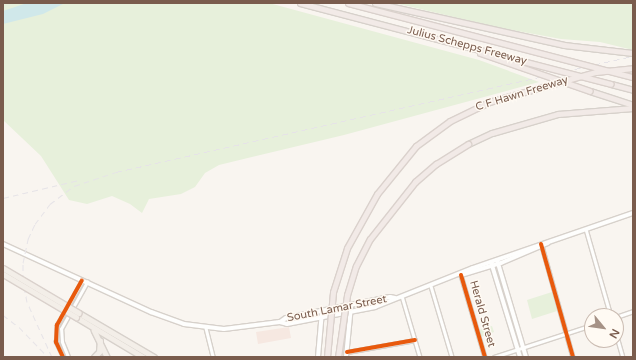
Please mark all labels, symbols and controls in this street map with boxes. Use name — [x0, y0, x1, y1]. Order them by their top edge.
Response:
street label: Julius Schepps Freeway — [406, 24, 528, 68]
street label: C F Hawn Freeway — [474, 74, 570, 114]
street label: Herald Street — [466, 279, 498, 349]
street label: South Lamar Street — [286, 293, 388, 325]
north arrow — [584, 308, 624, 348]
text: N — [606, 327, 622, 341]

